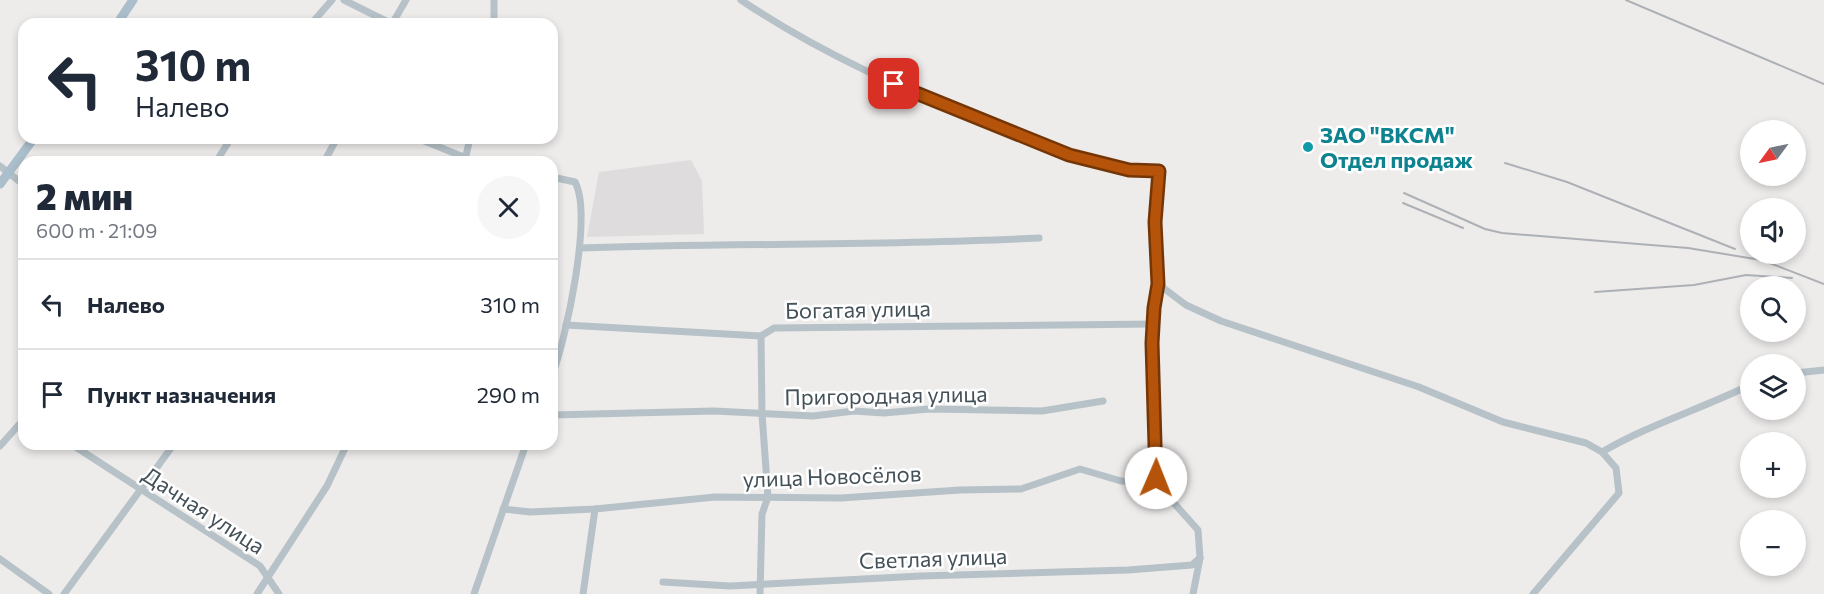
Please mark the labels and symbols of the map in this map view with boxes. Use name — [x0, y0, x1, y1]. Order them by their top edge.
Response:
pin — [868, 58, 919, 109]
north arrow — [1740, 120, 1806, 186]
place label: ЗАО "ВКСМ" Отдел продаж — [1320, 121, 1473, 173]
marker: ЗАО "ВКСМ" Отдел продаж — [1301, 140, 1315, 154]
street label: Богатая улица — [785, 294, 931, 324]
street label: Пригородная улица — [784, 380, 988, 410]
position arrow — [1124, 446, 1188, 510]
street label: улица Новосёлов — [742, 459, 922, 493]
street label: Дачная улица — [138, 460, 270, 560]
street label: Светлая улица — [858, 542, 1008, 574]

